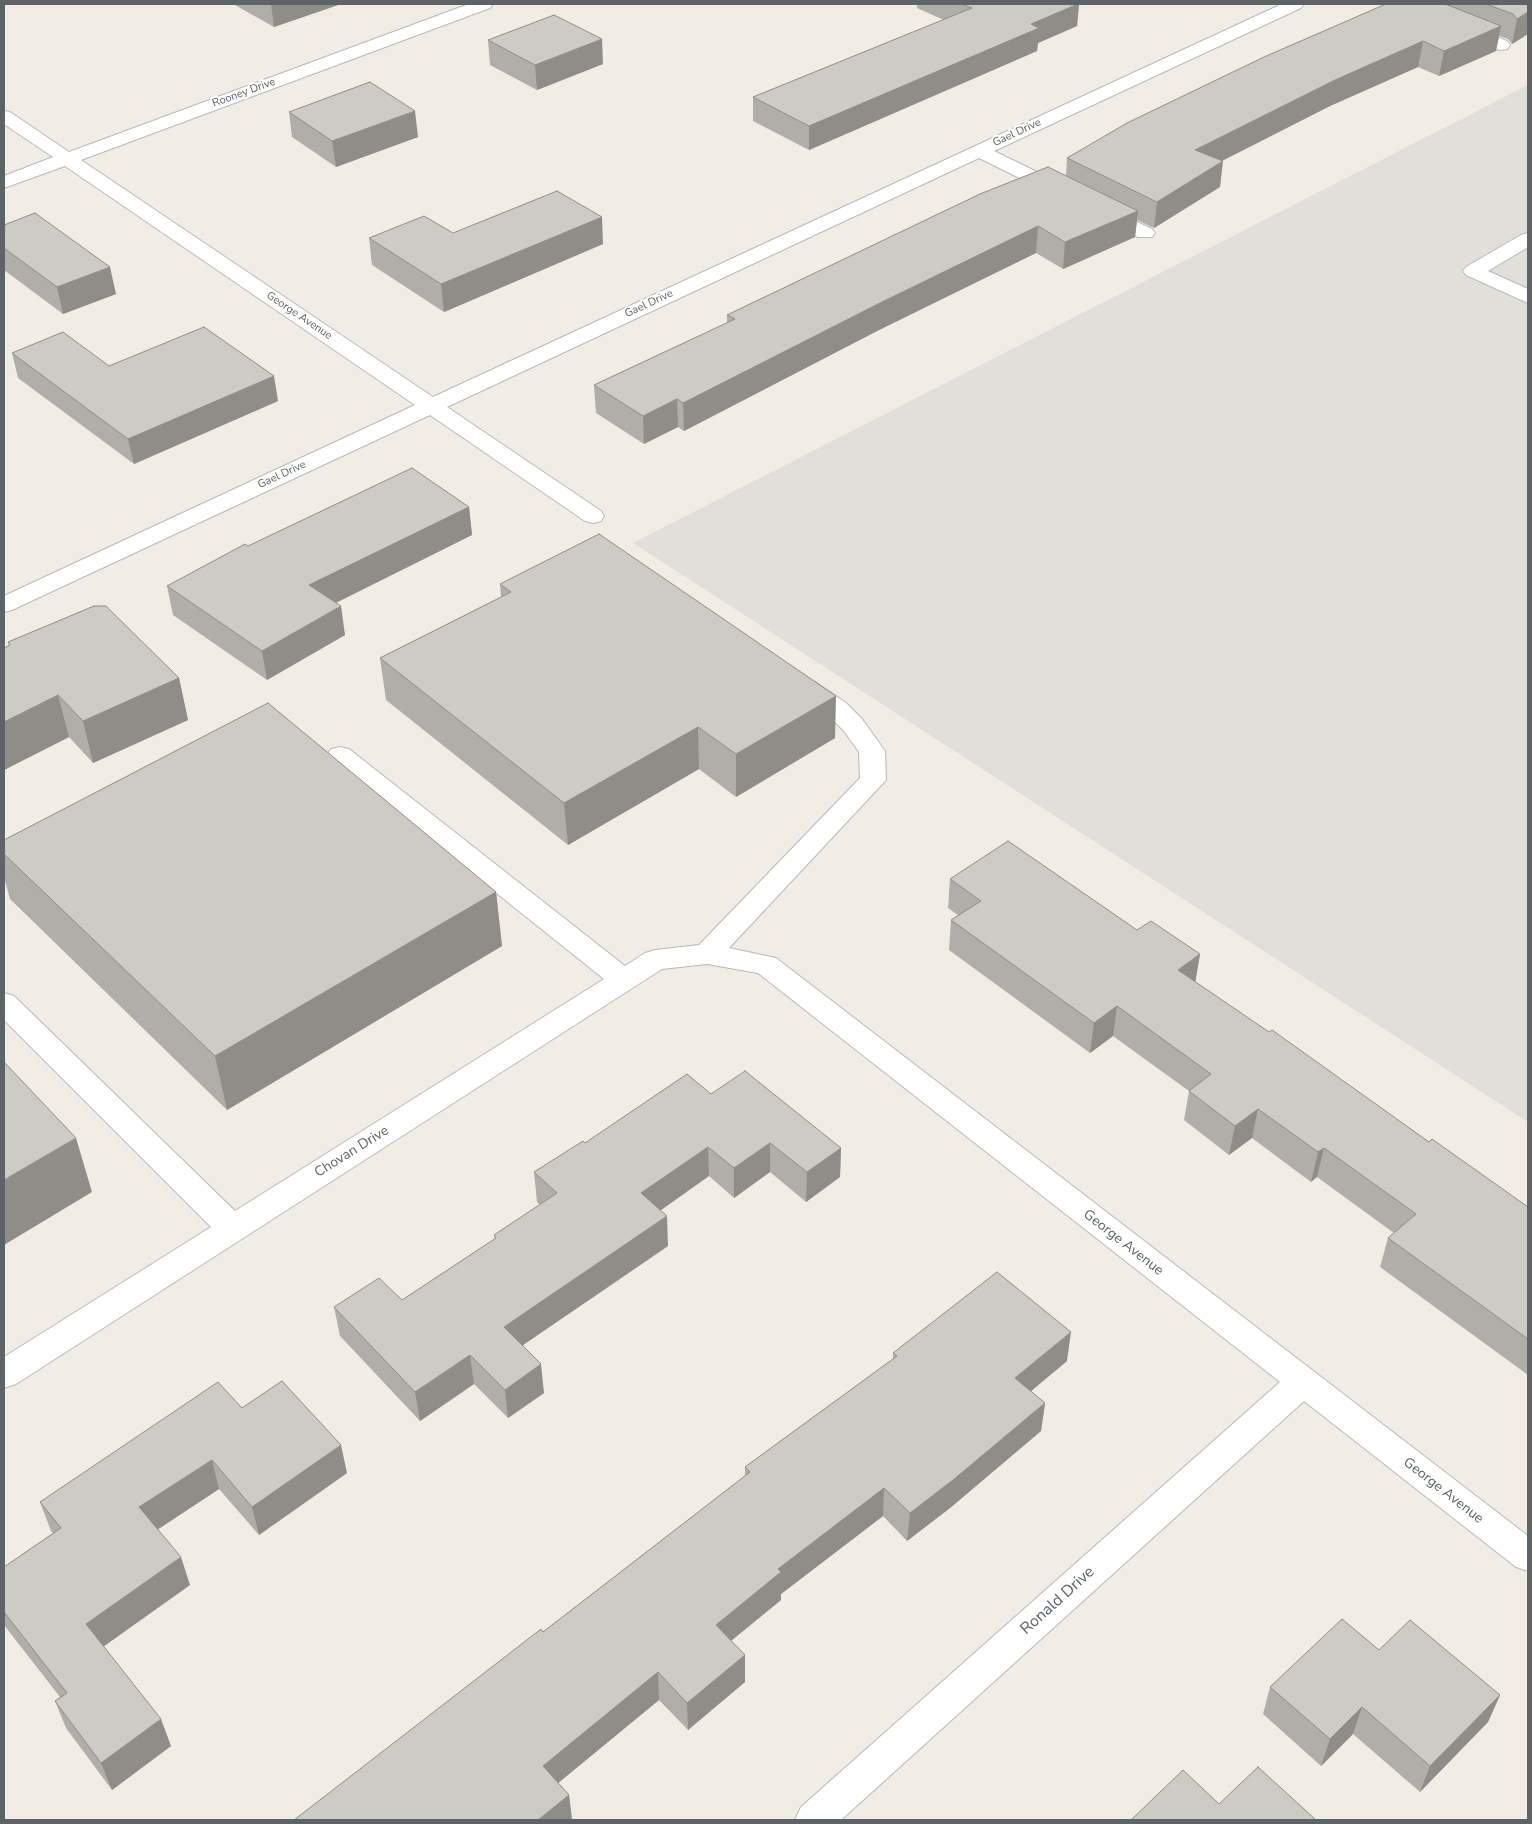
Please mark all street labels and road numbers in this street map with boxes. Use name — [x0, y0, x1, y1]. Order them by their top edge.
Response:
street label: Rooney Drive — [211, 76, 277, 110]
street label: Gael Drive — [991, 116, 1043, 150]
street label: Gael Drive — [623, 287, 675, 321]
street label: George Avenue — [264, 289, 334, 343]
street label: Gael Drive — [256, 458, 308, 492]
street label: Chovan Drive — [312, 1123, 392, 1181]
street label: George Avenue — [1080, 1206, 1166, 1280]
street label: George Avenue — [1400, 1454, 1486, 1528]
street label: Ronald Drive — [1017, 1563, 1099, 1639]

